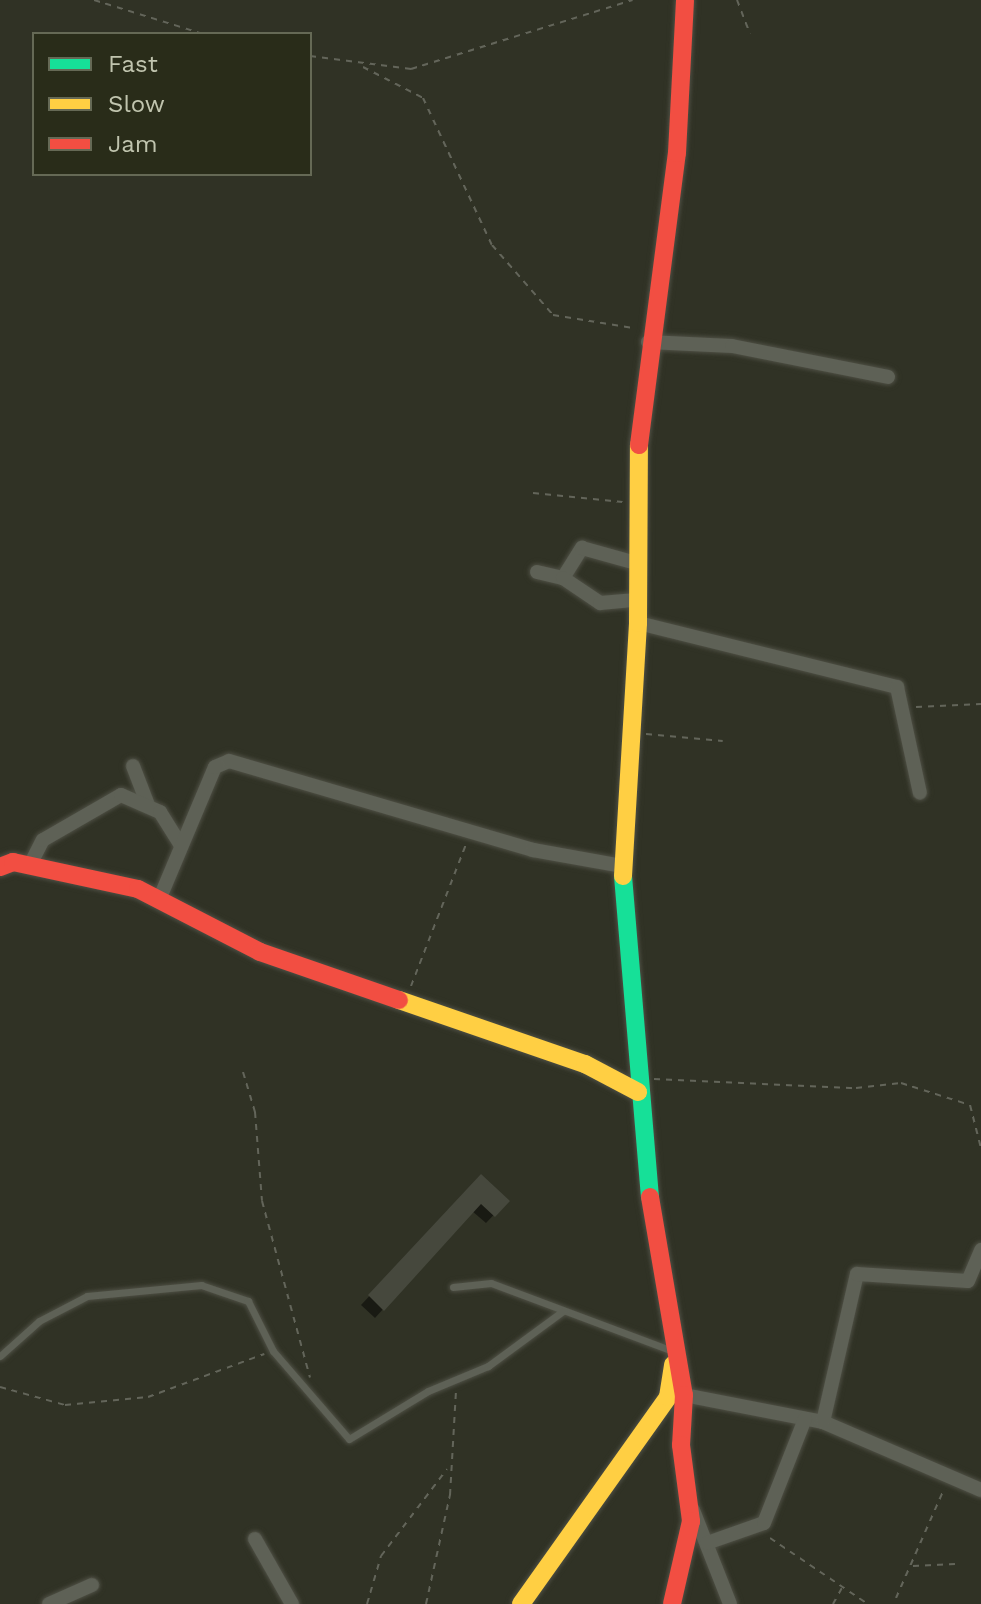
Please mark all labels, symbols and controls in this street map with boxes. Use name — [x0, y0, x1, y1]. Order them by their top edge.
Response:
legend — [32, 32, 312, 176]
text: Fast — [108, 50, 158, 78]
text: Slow — [108, 90, 165, 118]
text: Jam — [108, 130, 158, 158]

